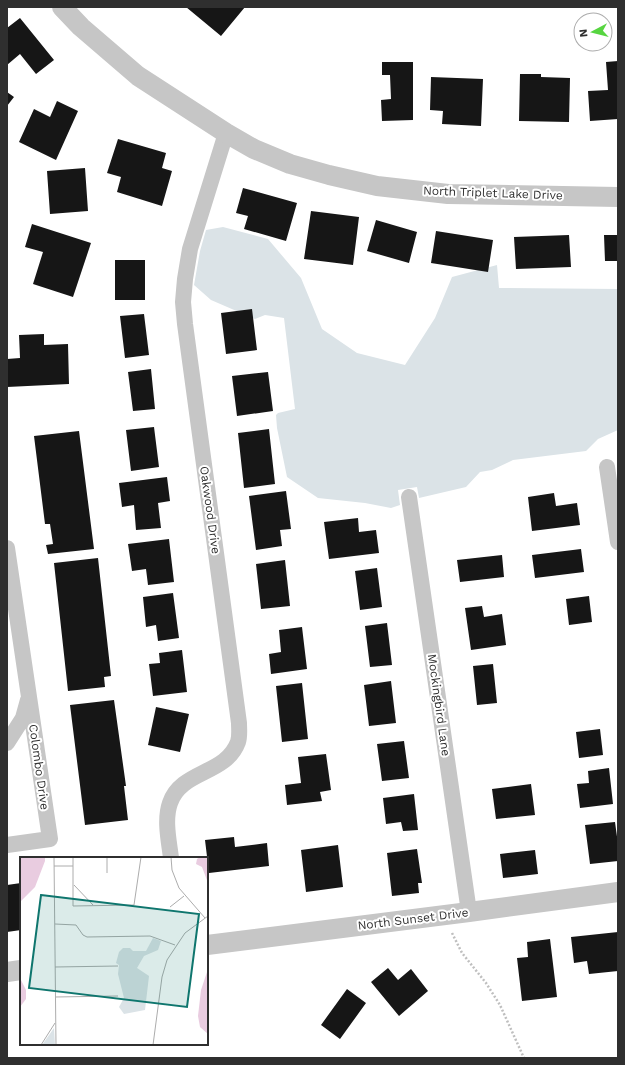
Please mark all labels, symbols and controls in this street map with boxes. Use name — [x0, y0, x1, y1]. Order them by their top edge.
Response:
north arrow — [573, 12, 613, 52]
text: N — [577, 28, 591, 38]
street label: North Triplet Lake Drive — [423, 184, 563, 202]
street label: Oakwood Drive — [197, 465, 223, 555]
street label: Mockingbird Lane — [425, 653, 453, 757]
street label: Colombo Drive — [26, 723, 52, 811]
inset map — [20, 857, 208, 1045]
street label: North Sunset Drive — [357, 905, 469, 933]

